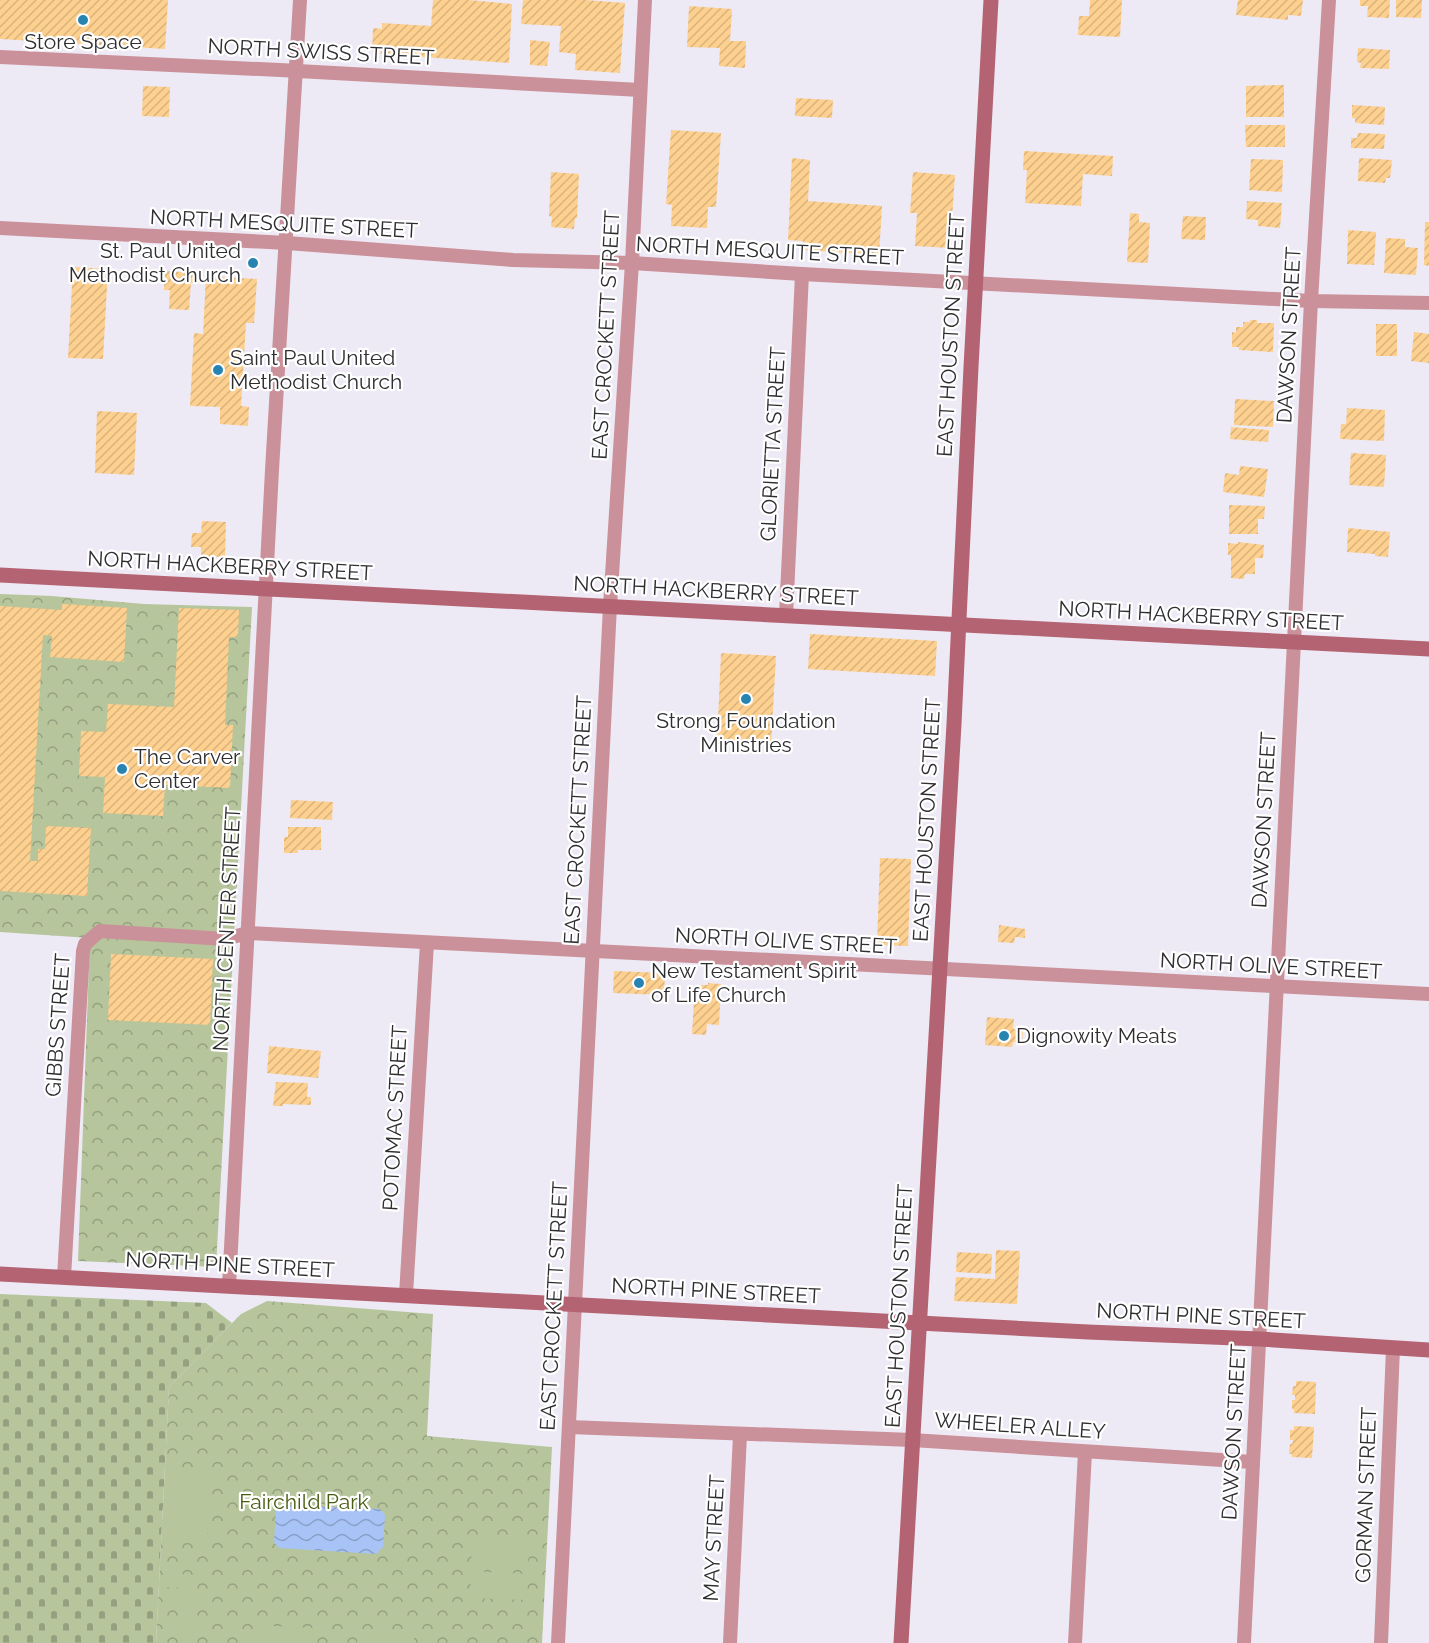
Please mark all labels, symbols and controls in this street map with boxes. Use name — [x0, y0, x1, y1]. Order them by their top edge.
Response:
marker: Store Space — [76, 13, 90, 27]
place label: Store Space — [24, 29, 142, 54]
street label: NORTH SWISS STREET — [207, 33, 435, 70]
street label: NORTH MESQUITE STREET — [149, 204, 419, 243]
street label: EAST CROCKETT STREET — [586, 210, 625, 460]
street label: EAST HOUSTON STREET — [932, 212, 969, 458]
street label: NORTH MESQUITE STREET — [635, 231, 905, 270]
place label: St. Paul United Methodist Church — [69, 238, 241, 287]
street label: DAWSON STREET — [1271, 246, 1306, 424]
marker: St. Paul United Methodist Church — [246, 256, 260, 270]
place label: Saint Paul United Methodist Church — [230, 345, 402, 394]
street label: GLORIETTA STREET — [755, 346, 790, 542]
marker: Saint Paul United Methodist Church — [211, 363, 225, 377]
street label: NORTH HACKBERRY STREET — [87, 546, 374, 585]
street label: NORTH HACKBERRY STREET — [573, 571, 860, 610]
street label: NORTH HACKBERRY STREET — [1058, 596, 1345, 635]
marker: Strong Foundation Ministries — [739, 692, 753, 706]
street label: EAST CROCKETT STREET — [558, 695, 597, 945]
street label: EAST HOUSTON STREET — [908, 697, 945, 943]
place label: Strong Foundation Ministries — [656, 708, 836, 757]
street label: DAWSON STREET — [1246, 731, 1281, 909]
place label: The Carver Center — [134, 744, 241, 793]
marker: The Carver Center — [115, 762, 129, 776]
street label: NORTH CENTER STREET — [208, 806, 245, 1052]
street label: NORTH OLIVE STREET — [674, 922, 898, 959]
street label: NORTH OLIVE STREET — [1159, 947, 1383, 984]
street label: GIBBS STREET — [40, 952, 75, 1098]
place label: New Testament Spirit of Life Church — [651, 958, 857, 1007]
marker: New Testament Spirit of Life Church — [632, 976, 646, 990]
place label: Dignowity Meats — [1016, 1023, 1177, 1048]
street label: POTOMAC STREET — [377, 1024, 412, 1211]
marker: Dignowity Meats — [997, 1029, 1011, 1043]
street label: EAST CROCKETT STREET — [534, 1181, 573, 1431]
street label: EAST HOUSTON STREET — [880, 1183, 917, 1429]
street label: NORTH PINE STREET — [125, 1247, 335, 1282]
street label: NORTH PINE STREET — [611, 1273, 821, 1308]
street label: NORTH PINE STREET — [1096, 1298, 1306, 1333]
street label: DAWSON STREET — [1216, 1343, 1251, 1521]
street label: GORMAN STREET — [1350, 1406, 1381, 1584]
street label: WHEELER ALLEY — [934, 1407, 1107, 1444]
street label: MAY STREET — [698, 1474, 729, 1602]
park label: Fairchild Park — [239, 1489, 369, 1514]

